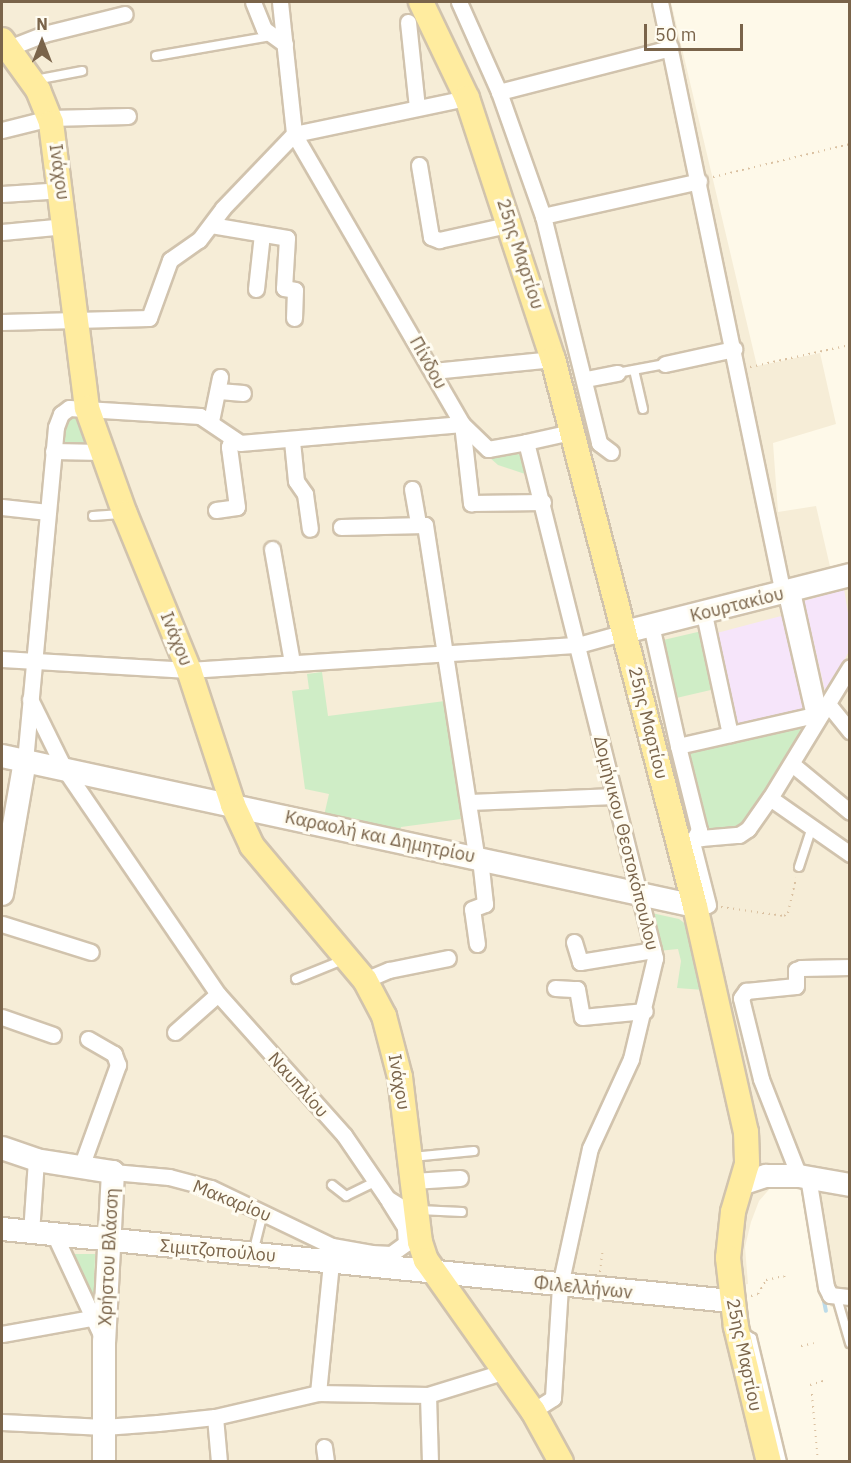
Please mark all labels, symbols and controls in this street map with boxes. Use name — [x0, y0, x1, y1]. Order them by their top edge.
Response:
north arrow — [12, 12, 72, 72]
scale bar — [647, 12, 746, 50]
text: N — [36, 14, 48, 34]
text: 50 m — [655, 23, 697, 46]
street label: Ινάχου — [44, 143, 74, 201]
street label: 25ης Μαρτίου — [492, 196, 548, 312]
street label: Πίνδου — [405, 333, 451, 393]
street label: Κουρτακίου — [688, 583, 786, 627]
street label: Ινάχου — [155, 609, 197, 669]
street label: 25ης Μαρτίου — [624, 665, 672, 781]
street label: Δομήνικου Θεοτοκόπουλου — [589, 733, 663, 953]
street label: Καραολή και Δημητρίου — [283, 806, 477, 868]
street label: Ναυπλίου — [263, 1048, 333, 1122]
street label: Ινάχου — [383, 1052, 415, 1112]
street label: Μακαρίου — [190, 1176, 274, 1226]
street label: Χρήστου Βλάσση — [95, 1188, 123, 1326]
street label: Σιμιτζοπούλου — [159, 1235, 277, 1267]
street label: Φιλελλήνων — [533, 1272, 633, 1304]
street label: 25ης Μαρτίου — [721, 1297, 767, 1413]

